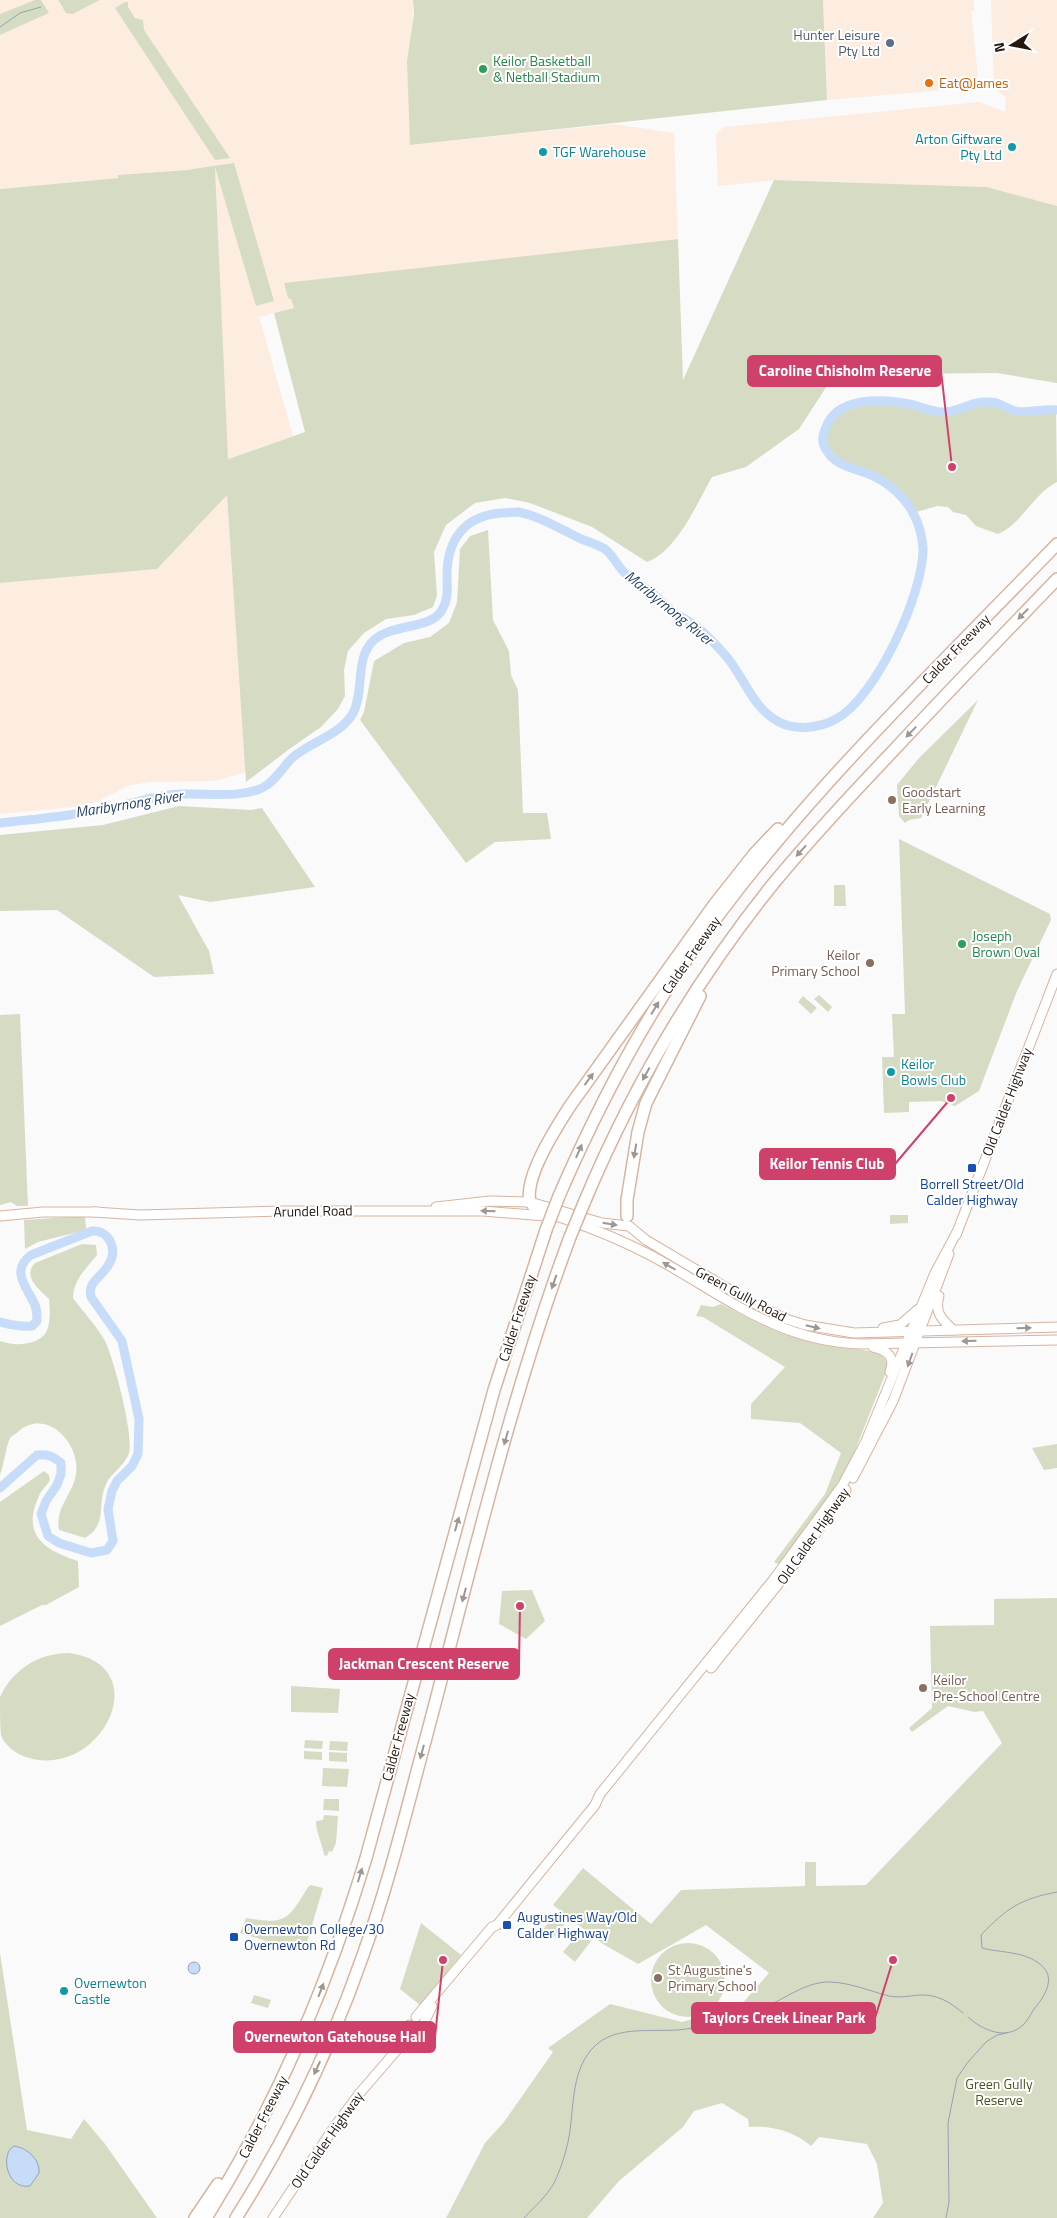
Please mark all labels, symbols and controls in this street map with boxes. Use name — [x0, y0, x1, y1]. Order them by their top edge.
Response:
north arrow — [987, 20, 1037, 70]
place label: Hunter Leisure Pty Ltd — [793, 24, 880, 61]
marker: Hunter Leisure Pty Ltd — [884, 37, 896, 49]
text: N — [988, 41, 1010, 54]
place label: Keilor Basketball & Netball Stadium — [493, 50, 600, 87]
marker: Keilor Basketball & Netball Stadium — [477, 63, 489, 75]
place label: Eat@James — [939, 72, 1009, 93]
marker: Eat@James — [923, 77, 935, 89]
place label: Arton Giftware Pty Ltd — [915, 128, 1002, 165]
place label: TGF Warehouse — [553, 141, 646, 162]
marker: Arton Giftware Pty Ltd — [1006, 141, 1018, 153]
marker: TGF Warehouse — [537, 146, 549, 158]
callout: Caroline Chisholm Reserve — [748, 356, 941, 386]
text: Caroline Chisholm Reserve — [759, 359, 931, 382]
water label: Maribyrnong River — [620, 565, 720, 652]
one-way arrow — [1017, 608, 1029, 620]
street label: Calder Freeway — [917, 609, 995, 688]
one-way arrow — [905, 725, 917, 737]
place label: Goodstart Early Learning — [902, 781, 986, 818]
water label: Maribyrnong River — [74, 783, 186, 823]
marker: Goodstart Early Learning — [886, 794, 898, 806]
one-way arrow — [795, 845, 807, 857]
street label: Calder Freeway — [656, 911, 725, 998]
place label: Joseph Brown Oval — [972, 925, 1040, 962]
marker: Joseph Brown Oval — [956, 938, 968, 950]
place label: Keilor Primary School — [771, 944, 860, 981]
marker: Keilor Primary School — [864, 957, 876, 969]
one-way arrow — [651, 1001, 660, 1014]
street label: Old Calder Highway — [976, 1044, 1037, 1159]
place label: Keilor Bowls Club — [901, 1053, 966, 1090]
one-way arrow — [642, 1066, 650, 1081]
marker: Keilor Bowls Club — [885, 1066, 897, 1078]
one-way arrow — [584, 1072, 594, 1086]
one-way arrow — [631, 1143, 639, 1159]
one-way arrow — [575, 1144, 583, 1158]
callout: Keilor Tennis Club — [760, 1149, 895, 1179]
text: Keilor Tennis Club — [769, 1152, 885, 1175]
marker: Borrell Street/Old Calder Highway — [966, 1162, 978, 1174]
place label: Borrell Street/Old Calder Highway — [920, 1173, 1024, 1210]
street label: Arundel Road — [273, 1199, 353, 1222]
one-way arrow — [479, 1207, 495, 1215]
one-way arrow — [603, 1220, 619, 1228]
one-way arrow — [662, 1261, 675, 1270]
street label: Green Gully Road — [692, 1261, 791, 1326]
street label: Calder Freeway — [493, 1271, 541, 1364]
one-way arrow — [550, 1275, 557, 1290]
one-way arrow — [806, 1323, 821, 1331]
one-way arrow — [1016, 1324, 1032, 1332]
one-way arrow — [961, 1337, 977, 1345]
one-way arrow — [906, 1353, 914, 1368]
one-way arrow — [502, 1430, 510, 1445]
street label: Old Calder Highway — [771, 1483, 854, 1589]
one-way arrow — [453, 1516, 461, 1531]
one-way arrow — [460, 1587, 468, 1602]
callout: Jackman Crescent Reserve — [329, 1649, 519, 1679]
text: Jackman Crescent Reserve — [339, 1652, 510, 1675]
place label: Keilor Pre-School Centre — [933, 1669, 1040, 1706]
marker: Keilor Pre-School Centre — [917, 1682, 929, 1694]
street label: Calder Freeway — [376, 1690, 419, 1783]
one-way arrow — [418, 1744, 426, 1759]
one-way arrow — [357, 1868, 365, 1883]
place label: Augustines Way/Old Calder Highway — [517, 1906, 637, 1943]
place label: Overnewton College/30 Overnewton Rd — [244, 1918, 384, 1955]
marker: Augustines Way/Old Calder Highway — [501, 1919, 513, 1931]
marker: Overnewton College/30 Overnewton Rd — [228, 1931, 240, 1943]
place label: St Augustine's Primary School — [668, 1959, 757, 1996]
place label: Overnewton Castle — [74, 1972, 147, 2009]
marker: St Augustine's Primary School — [652, 1972, 664, 1984]
one-way arrow — [318, 1982, 325, 1997]
marker: Overnewton Castle — [58, 1985, 70, 1997]
callout: Taylors Creek Linear Park — [692, 2003, 875, 2033]
text: Taylors Creek Linear Park — [702, 2006, 866, 2029]
callout: Overnewton Gatehouse Hall — [234, 2022, 435, 2052]
text: Overnewton Gatehouse Hall — [244, 2025, 426, 2048]
one-way arrow — [313, 2061, 321, 2075]
street label: Calder Freeway — [233, 2072, 293, 2162]
park label: Green Gully Reserve — [965, 2073, 1033, 2110]
street label: Old Calder Highway — [285, 2087, 368, 2193]

